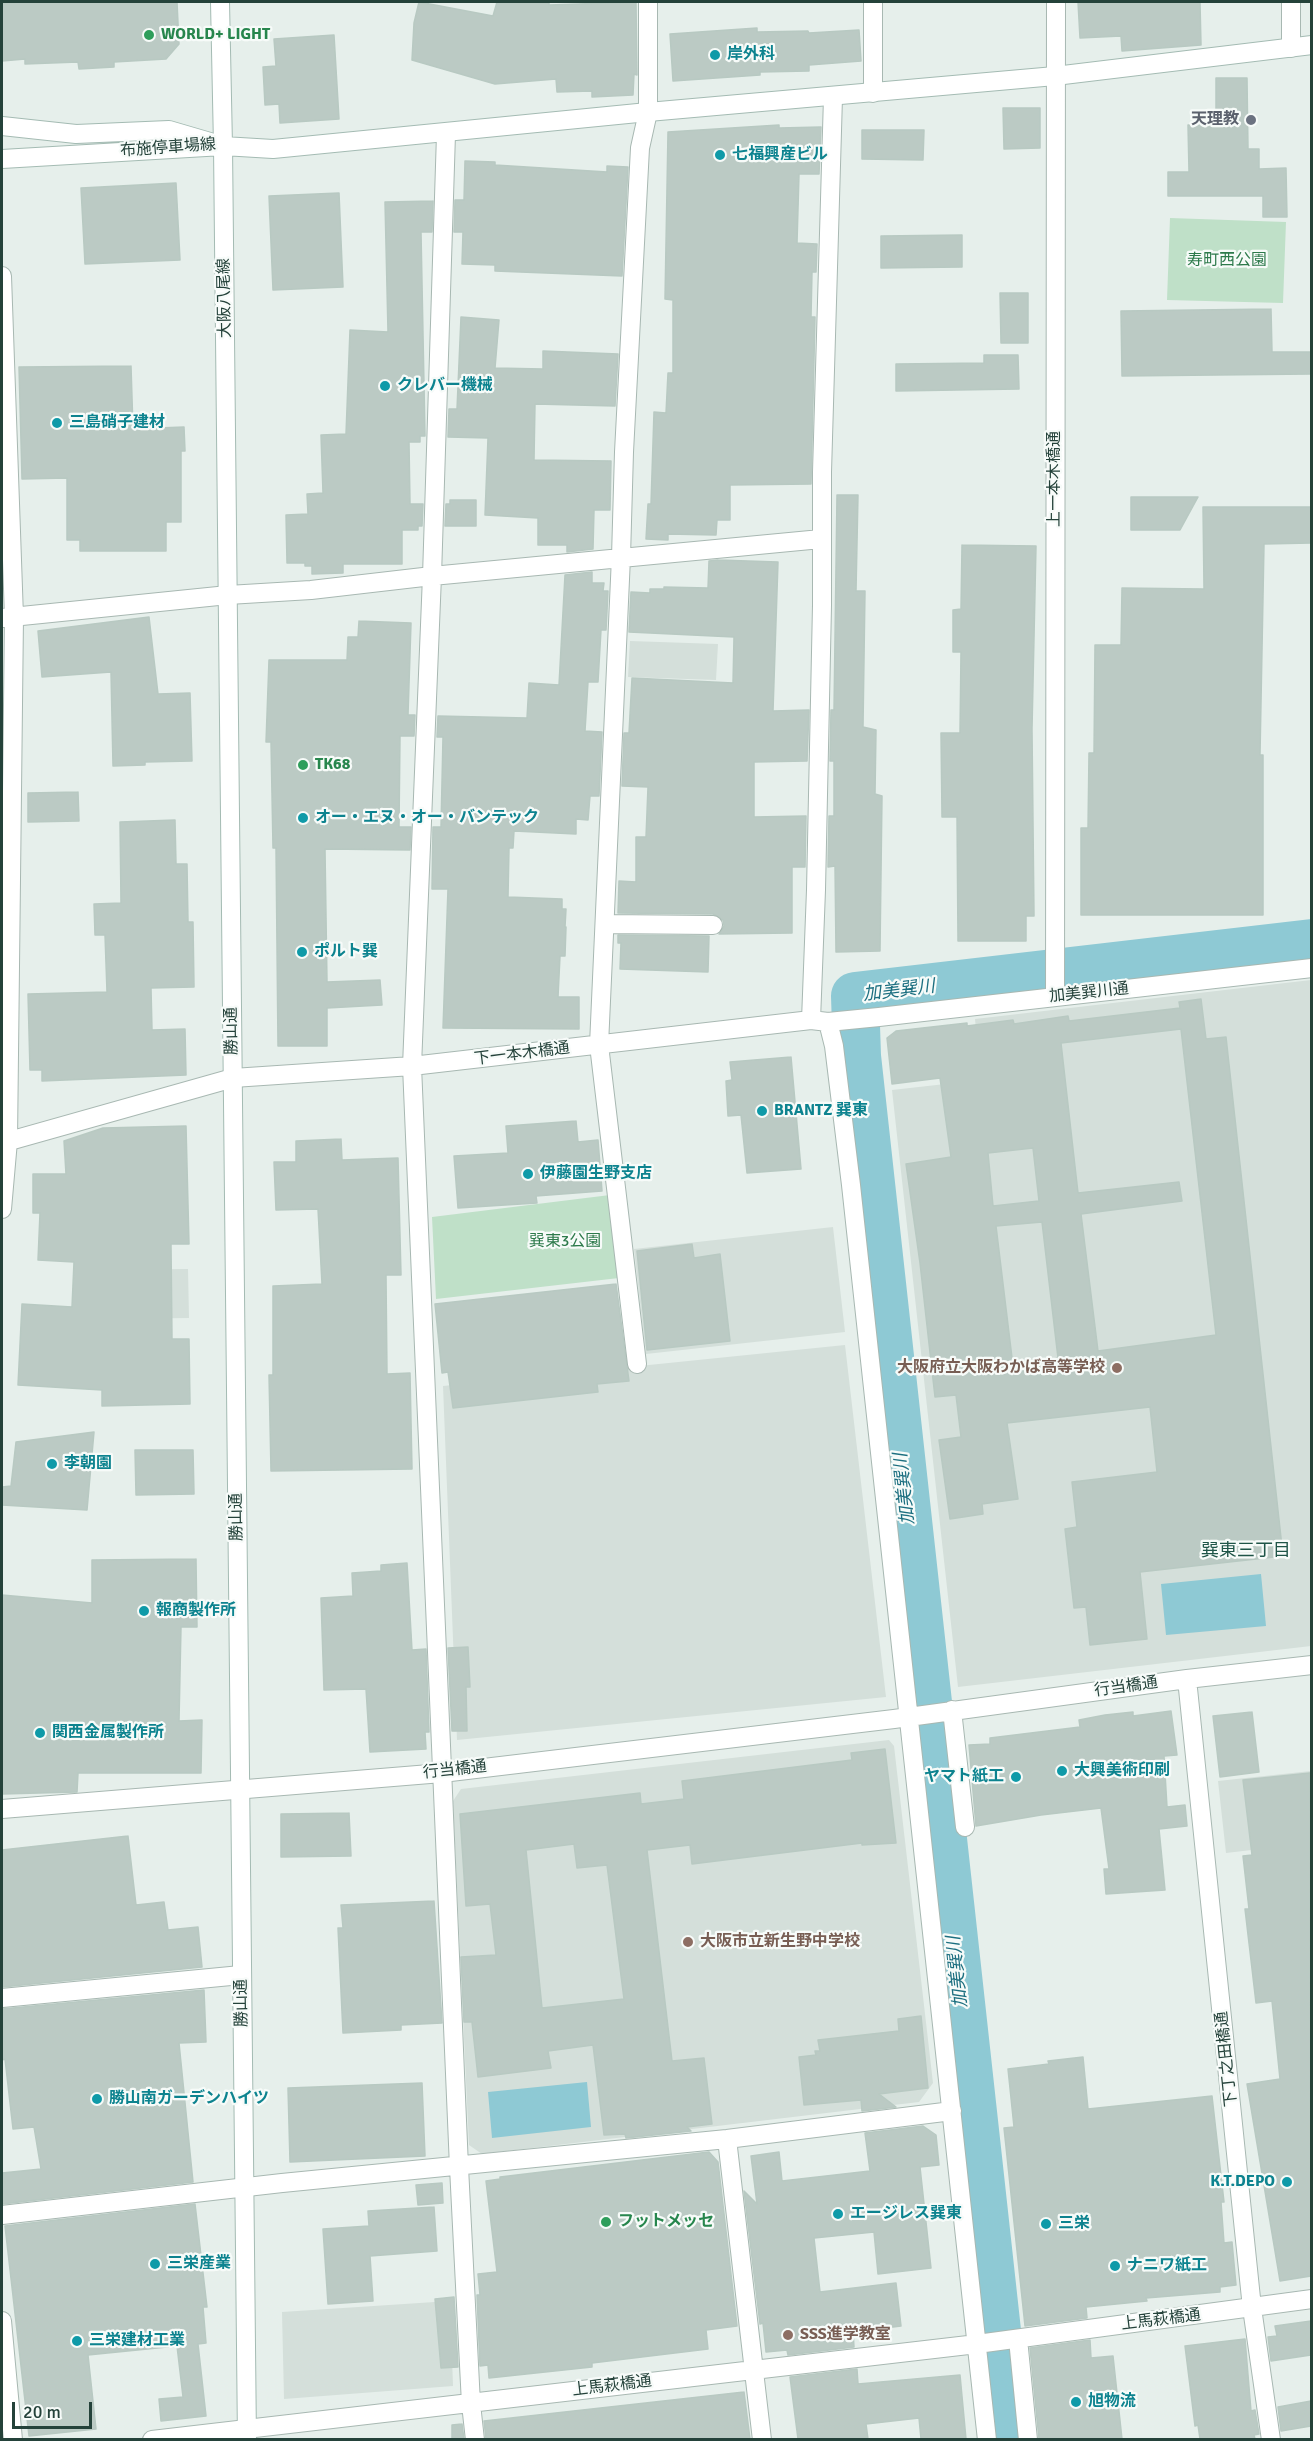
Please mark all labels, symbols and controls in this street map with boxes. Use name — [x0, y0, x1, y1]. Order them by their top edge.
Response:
place label: WORLD+ LIGHT — [161, 25, 270, 45]
marker: WORLD+ LIGHT — [142, 28, 156, 42]
place label: 岸外科 — [727, 45, 775, 65]
marker: 岸外科 — [708, 48, 722, 62]
place label: 天理教 — [1191, 110, 1239, 130]
marker: 天理教 — [1244, 113, 1258, 127]
street label: 布施停車場線 — [119, 135, 217, 161]
place label: 七福興産ビル — [732, 145, 828, 165]
marker: 七福興産ビル — [713, 148, 727, 162]
park label: 寿町西公園 — [1187, 251, 1267, 271]
street label: 大阪八尾線 — [215, 258, 235, 338]
place label: クレバー機械 — [397, 376, 493, 396]
marker: クレバー機械 — [378, 379, 392, 393]
place label: 三島硝子建材 — [69, 413, 165, 433]
marker: 三島硝子建材 — [50, 416, 64, 430]
street label: 上一本木橋通 — [1045, 431, 1065, 527]
place label: TK68 — [315, 755, 350, 775]
marker: TK68 — [296, 758, 310, 772]
place label: オー・エヌ・オー・バンテック — [315, 808, 539, 828]
marker: オー・エヌ・オー・バンテック — [296, 811, 310, 825]
place label: ポルト巽 — [314, 942, 378, 962]
marker: ポルト巽 — [295, 945, 309, 959]
water label: 加美巽川 — [862, 976, 936, 1006]
street label: 加美巽川通 — [1048, 979, 1130, 1007]
street label: 勝山通 — [222, 1007, 242, 1055]
street label: 下一本木橋通 — [473, 1039, 571, 1069]
place label: BRANTZ 巽東 — [774, 1101, 868, 1121]
marker: BRANTZ 巽東 — [755, 1104, 769, 1118]
place label: 伊藤園生野支店 — [540, 1164, 652, 1184]
marker: 伊藤園生野支店 — [521, 1167, 535, 1181]
park label: 巽東3公園 — [529, 1232, 601, 1252]
place label: 大阪府立大阪わかば高等学校 — [897, 1358, 1105, 1378]
marker: 大阪府立大阪わかば高等学校 — [1110, 1361, 1124, 1375]
water label: 加美巽川 — [890, 1452, 920, 1526]
place label: 李朝園 — [64, 1454, 112, 1474]
marker: 李朝園 — [45, 1457, 59, 1471]
street label: 勝山通 — [227, 1493, 247, 1541]
district label: 巽東三丁目 — [1201, 1540, 1291, 1562]
place label: 報商製作所 — [156, 1601, 236, 1621]
marker: 報商製作所 — [137, 1604, 151, 1618]
street label: 行当橋通 — [1093, 1673, 1159, 1701]
place label: 関西金属製作所 — [52, 1723, 164, 1743]
marker: 関西金属製作所 — [33, 1726, 47, 1740]
street label: 行当橋通 — [422, 1757, 488, 1783]
place label: 大興美術印刷 — [1074, 1761, 1170, 1781]
marker: 大興美術印刷 — [1055, 1764, 1069, 1778]
place label: ヤマト紙工 — [924, 1767, 1004, 1787]
marker: ヤマト紙工 — [1009, 1770, 1023, 1784]
place label: 大阪市立新生野中学校 — [700, 1932, 860, 1952]
marker: 大阪市立新生野中学校 — [681, 1935, 695, 1949]
water label: 加美巽川 — [943, 1935, 973, 2009]
street label: 勝山通 — [232, 1979, 252, 2027]
street label: 下丁之田橋通 — [1212, 2010, 1242, 2108]
place label: 勝山南ガーデンハイツ — [109, 2089, 269, 2109]
marker: 勝山南ガーデンハイツ — [90, 2092, 104, 2106]
place label: K.T.DEPO — [1210, 2172, 1275, 2192]
marker: K.T.DEPO — [1280, 2175, 1294, 2189]
place label: エージレス巽東 — [850, 2204, 962, 2224]
marker: エージレス巽東 — [831, 2207, 845, 2221]
place label: フットメッセ — [618, 2212, 714, 2232]
place label: 三栄 — [1058, 2214, 1090, 2234]
marker: フットメッセ — [599, 2215, 613, 2229]
marker: 三栄 — [1039, 2217, 1053, 2231]
place label: 三栄産業 — [167, 2254, 231, 2274]
place label: ナニワ紙工 — [1127, 2256, 1207, 2276]
marker: 三栄産業 — [148, 2257, 162, 2271]
marker: ナニワ紙工 — [1108, 2259, 1122, 2273]
street label: 上馬萩橋通 — [1120, 2306, 1202, 2334]
place label: SSS進学教室 — [800, 2325, 891, 2345]
marker: SSS進学教室 — [781, 2328, 795, 2342]
place label: 三栄建材工業 — [89, 2331, 185, 2351]
marker: 三栄建材工業 — [70, 2334, 84, 2348]
street label: 上馬萩橋通 — [571, 2372, 653, 2400]
scale bar — [15, 2390, 94, 2428]
place label: 旭物流 — [1088, 2392, 1136, 2412]
marker: 旭物流 — [1069, 2395, 1083, 2409]
text: 20 m — [23, 2401, 61, 2423]

